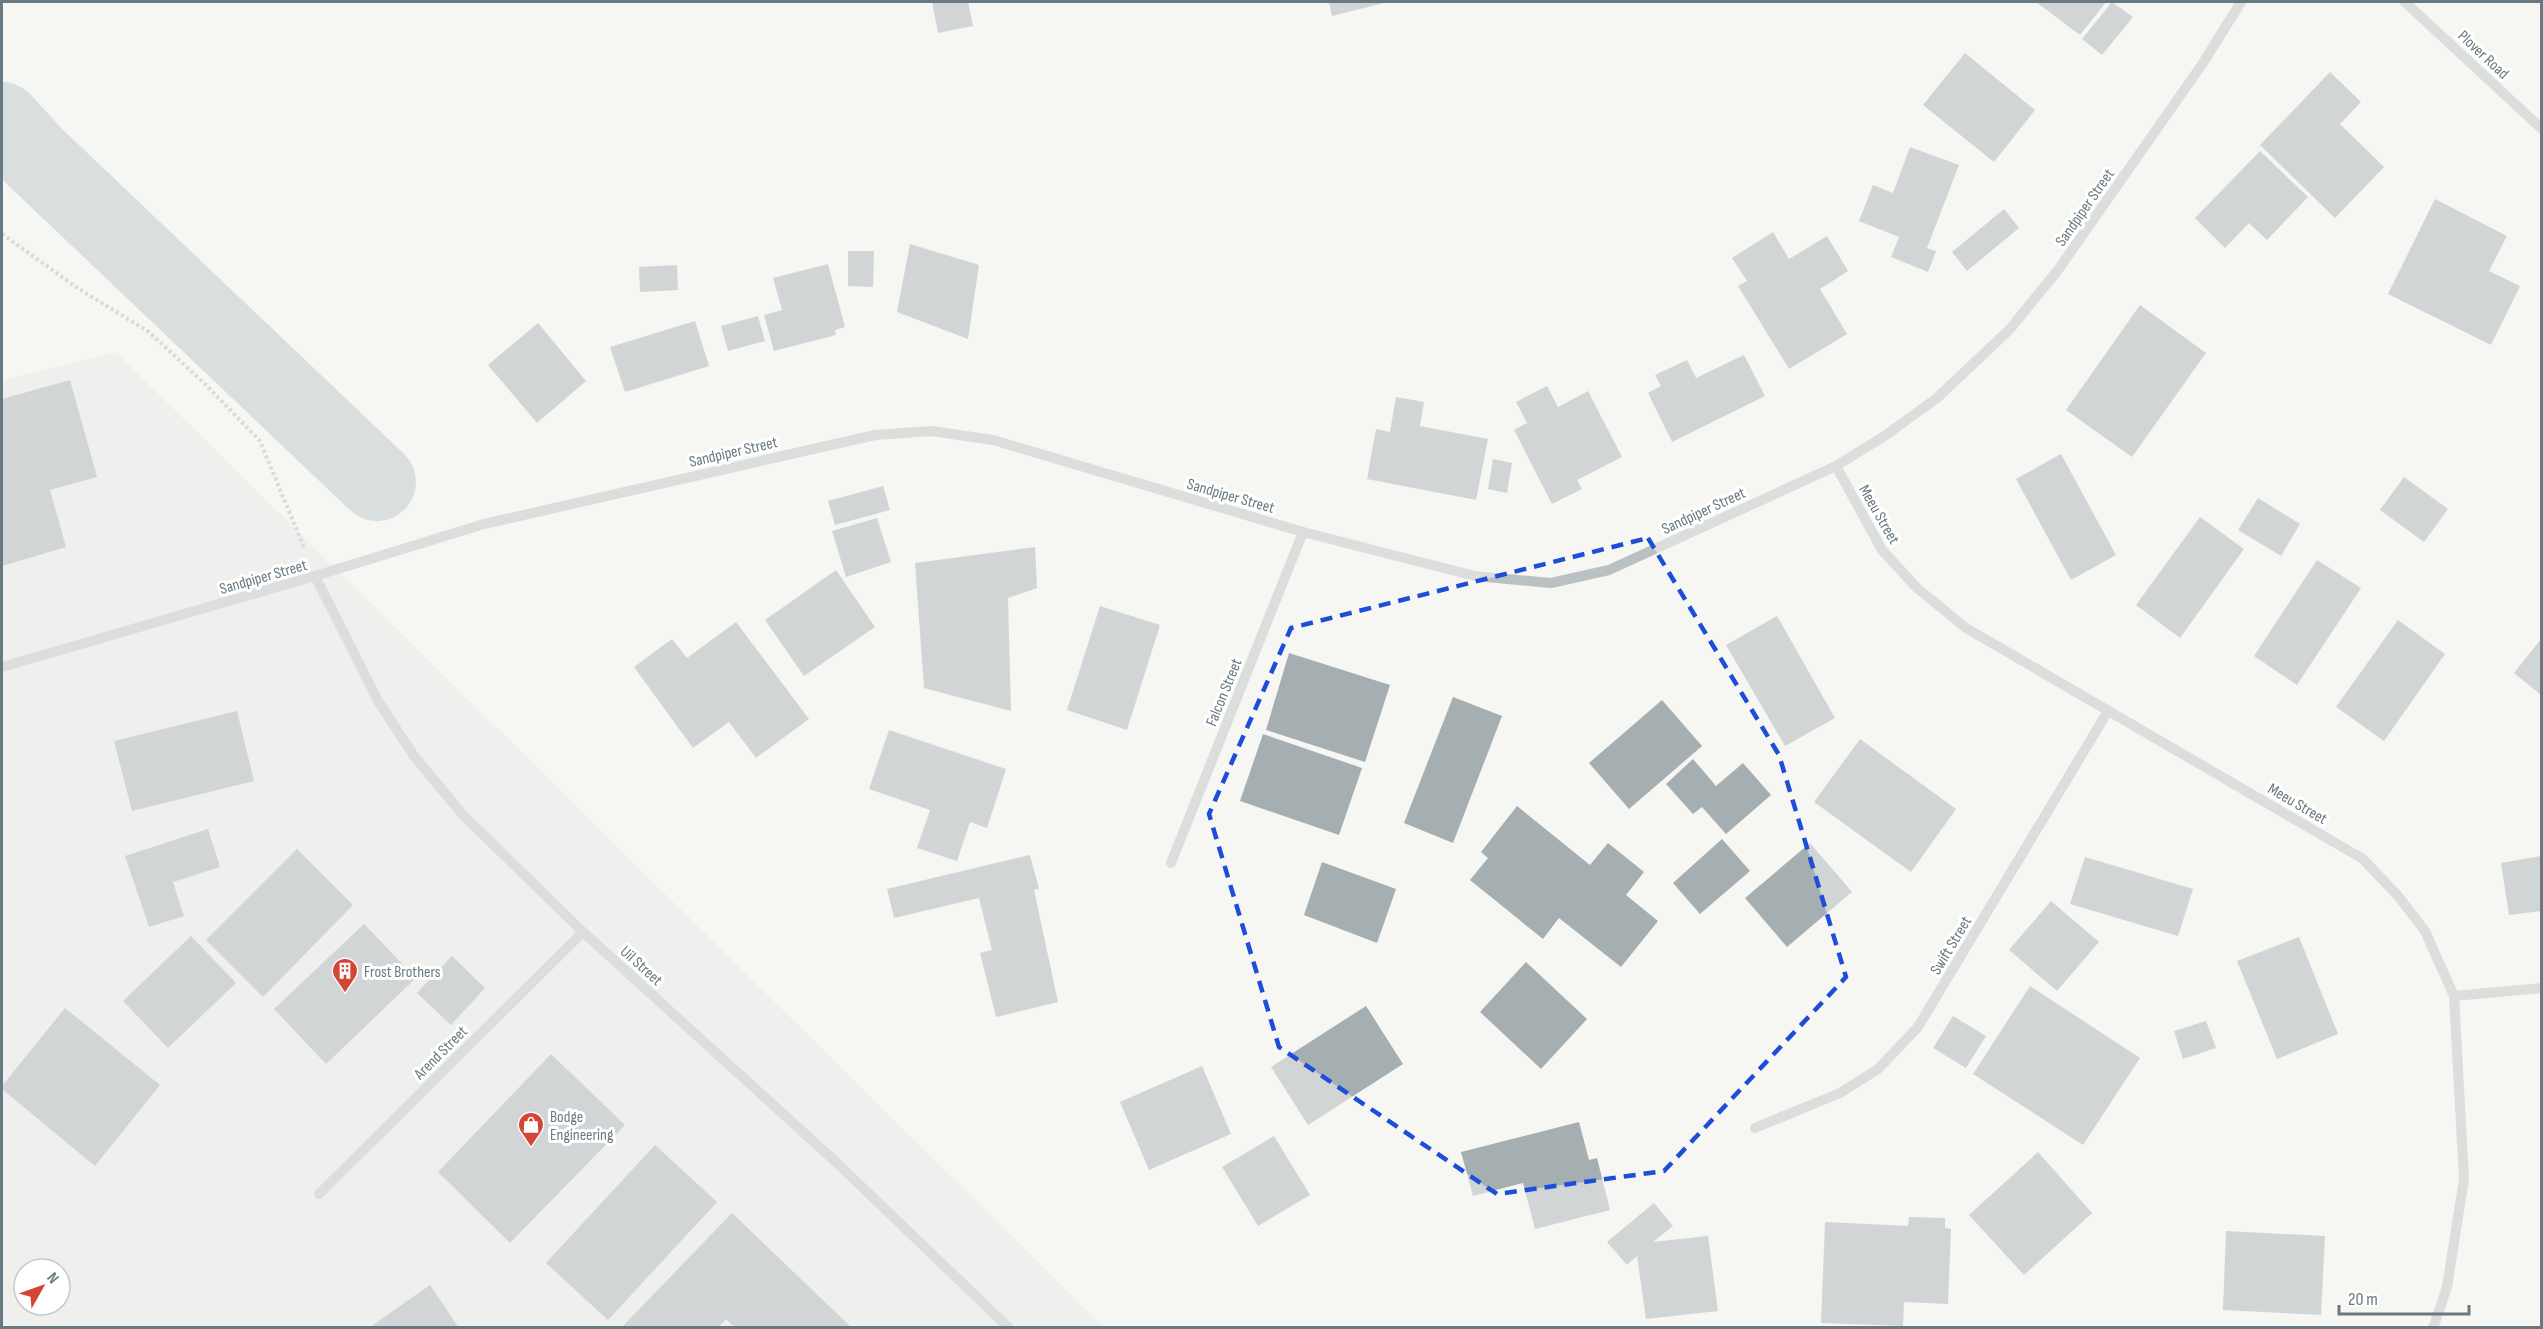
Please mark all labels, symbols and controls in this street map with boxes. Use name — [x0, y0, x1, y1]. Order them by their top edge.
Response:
street label: Plover Road — [2454, 27, 2512, 83]
street label: Sandpiper Street — [2052, 165, 2119, 250]
street label: Sandpiper Street — [687, 433, 779, 472]
street label: Sandpiper Street — [1185, 475, 1277, 518]
street label: Meeu Street — [1854, 482, 1903, 548]
street label: Sandpiper Street — [1659, 484, 1749, 539]
street label: Sandpiper Street — [217, 556, 309, 599]
street label: Falcon Street — [1202, 656, 1247, 729]
street label: Meeu Street — [2264, 780, 2330, 829]
street label: Swift Street — [1927, 913, 1976, 978]
street label: Uil Street — [616, 942, 666, 990]
building icon: Frost Brothers — [330, 956, 360, 994]
place label: Frost Brothers — [364, 963, 441, 982]
street label: Arend Street — [410, 1022, 472, 1084]
place label: Bodge Engineering — [550, 1108, 613, 1145]
shop icon: Bodge Engineering — [516, 1110, 546, 1148]
north arrow — [12, 1257, 72, 1317]
text: N — [42, 1269, 62, 1288]
scale bar — [2339, 1278, 2470, 1316]
text: 20 m — [2348, 1289, 2378, 1310]

